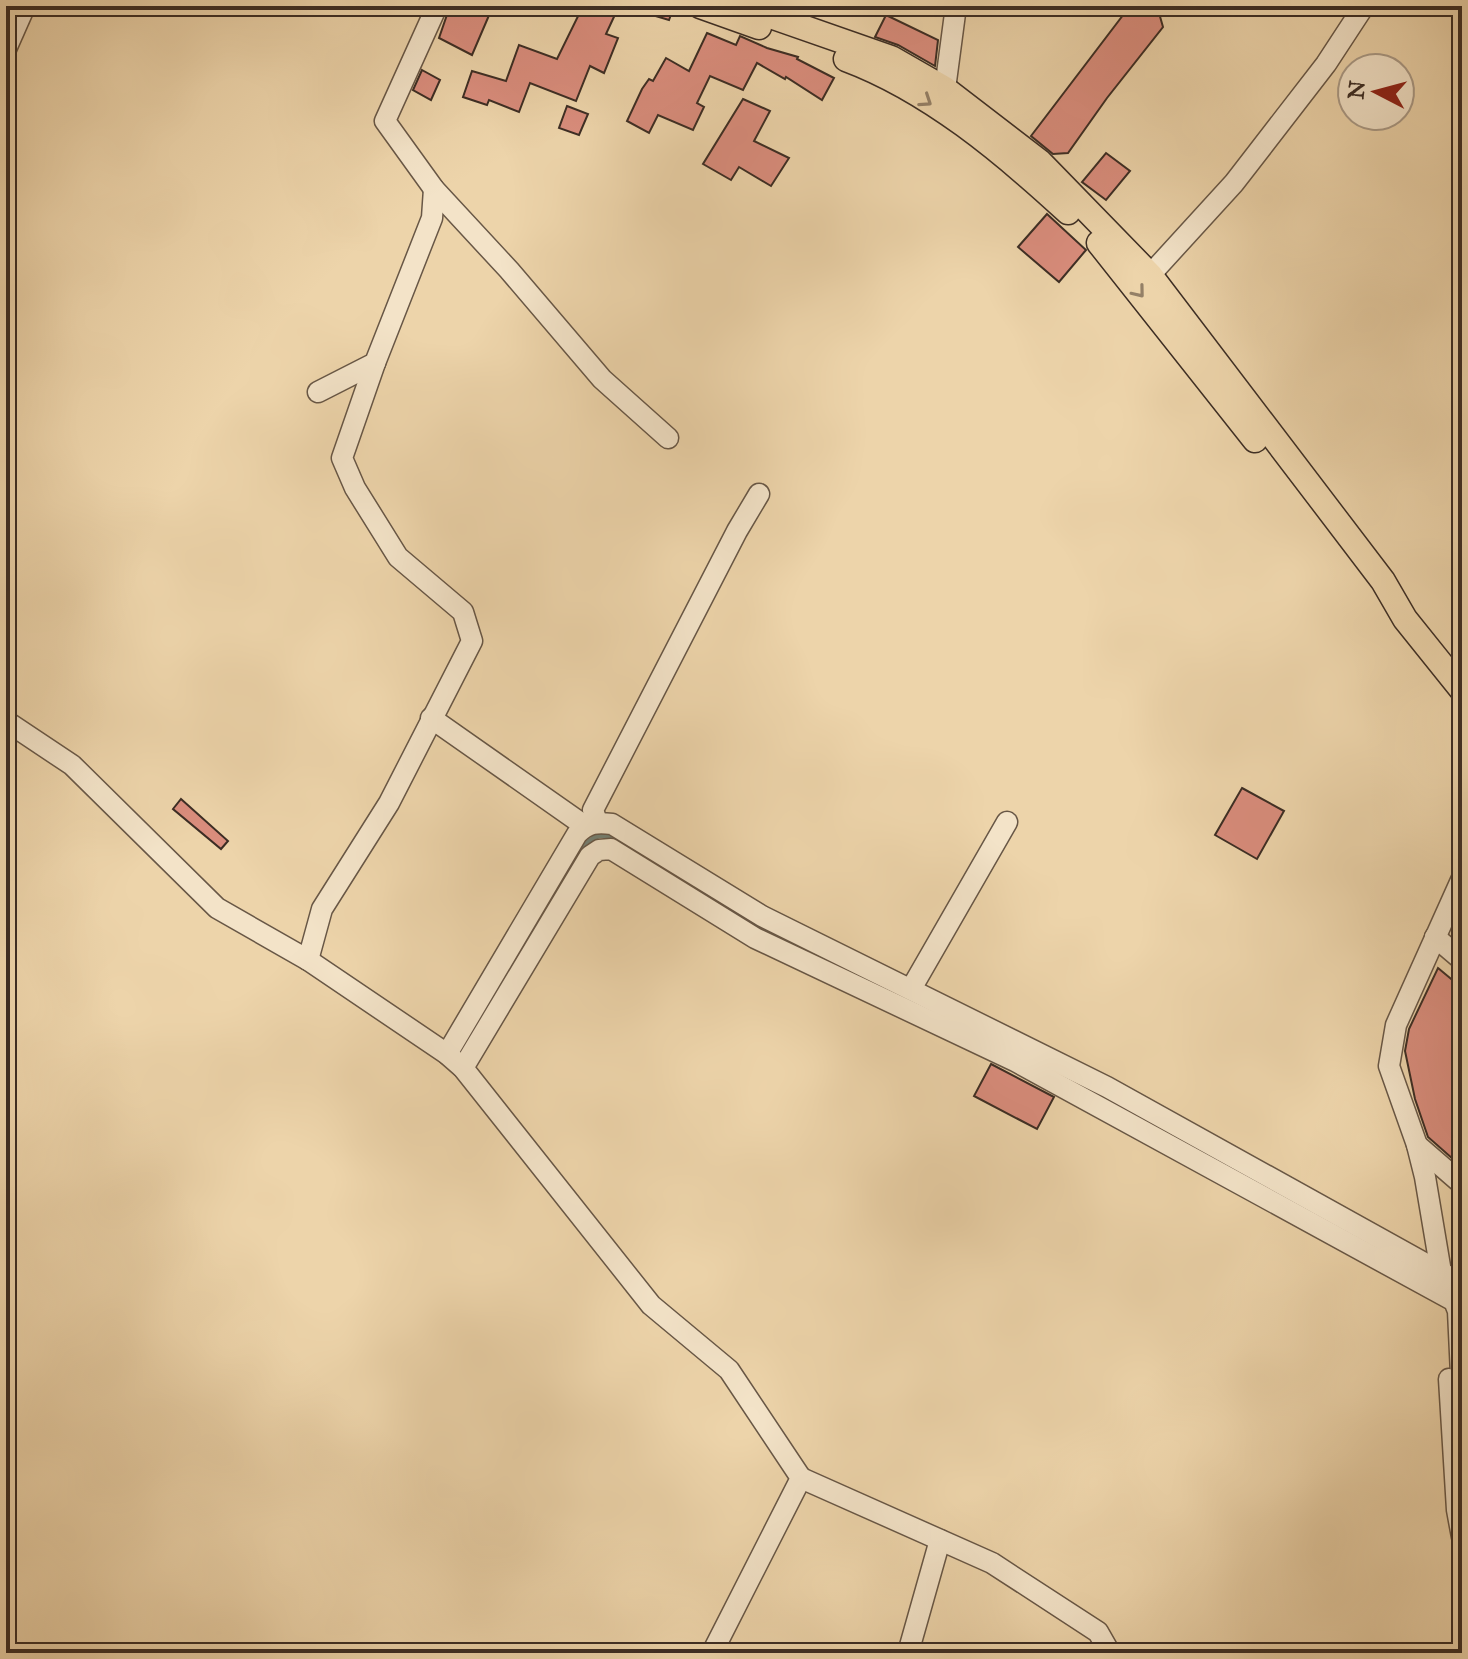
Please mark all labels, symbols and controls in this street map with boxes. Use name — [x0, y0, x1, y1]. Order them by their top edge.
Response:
north arrow — [1336, 52, 1416, 132]
text: N — [1342, 79, 1371, 101]
one-way arrow — [918, 91, 932, 106]
one-way arrow — [1130, 283, 1144, 298]

